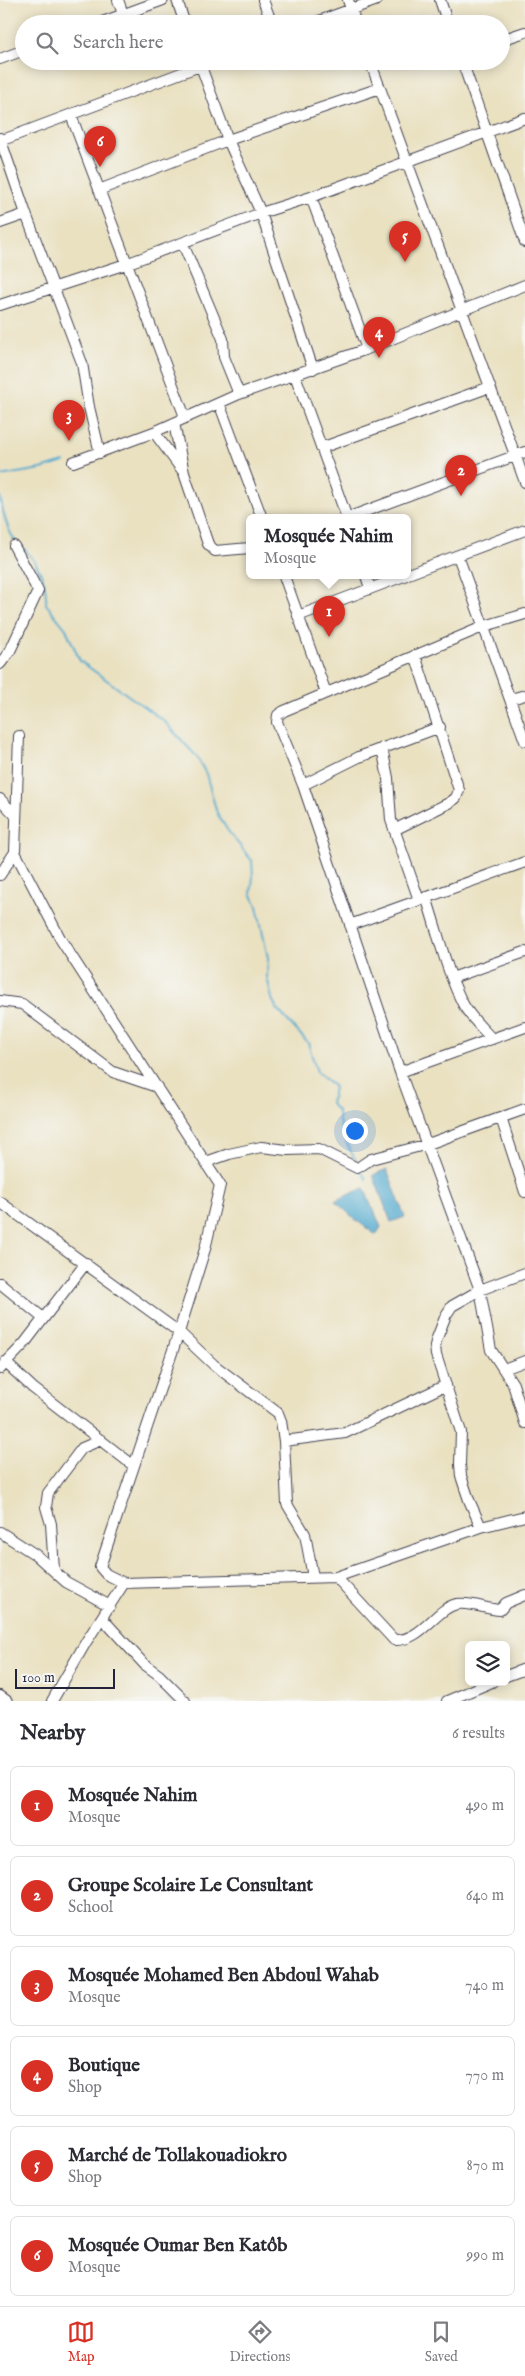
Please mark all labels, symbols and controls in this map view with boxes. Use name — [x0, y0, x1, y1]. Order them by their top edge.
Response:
search box — [15, 15, 510, 70]
icon: search — [33, 29, 61, 57]
text: Search here — [73, 31, 164, 55]
pin: 6 — [84, 126, 116, 167]
pin: 5 — [389, 221, 421, 262]
pin: 4 — [363, 317, 395, 358]
pin: 3 — [53, 400, 85, 441]
pin: 2 — [445, 455, 477, 496]
popup — [246, 514, 411, 579]
text: Mosquée Nahim — [264, 525, 393, 549]
text: Mosque — [264, 549, 316, 569]
pin: 1 — [313, 596, 345, 637]
your location — [342, 1118, 368, 1144]
map controls — [465, 1641, 510, 1686]
button: layers — [465, 1641, 510, 1686]
scale bar — [15, 1666, 115, 1689]
text: 100 m — [22, 1669, 55, 1687]
text: Nearby — [20, 1720, 85, 1747]
text: 6 results — [452, 1724, 505, 1744]
text: Mosquée Nahim — [68, 1784, 197, 1808]
text: 1 — [34, 1796, 40, 1816]
text: 490 m — [465, 1796, 504, 1816]
text: Mosque — [68, 1808, 121, 1828]
text: Groupe Scolaire Le Consultant — [68, 1874, 313, 1898]
text: 2 — [33, 1886, 41, 1906]
text: 640 m — [466, 1886, 504, 1906]
text: School — [68, 1898, 113, 1918]
text: Mosquée Mohamed Ben Abdoul Wahab — [68, 1964, 379, 1988]
text: 3 — [34, 1976, 40, 1996]
text: 740 m — [465, 1976, 504, 1996]
text: Mosque — [68, 1988, 121, 2008]
text: Boutique — [68, 2054, 140, 2078]
text: 4 — [33, 2066, 41, 2086]
text: 770 m — [465, 2066, 504, 2086]
text: Shop — [68, 2078, 102, 2098]
text: Marché de Tollakouadiokro — [68, 2144, 287, 2168]
text: 5 — [34, 2156, 40, 2176]
text: 870 m — [467, 2156, 504, 2176]
text: Shop — [68, 2168, 102, 2188]
text: Mosquée Oumar Ben Katôb — [68, 2234, 287, 2258]
text: 6 — [34, 2246, 40, 2266]
text: 990 m — [466, 2246, 504, 2266]
text: Mosque — [68, 2258, 121, 2278]
tab: Map — [67, 2318, 95, 2366]
tab: Directions — [229, 2318, 290, 2366]
tab: Saved — [425, 2318, 458, 2366]

